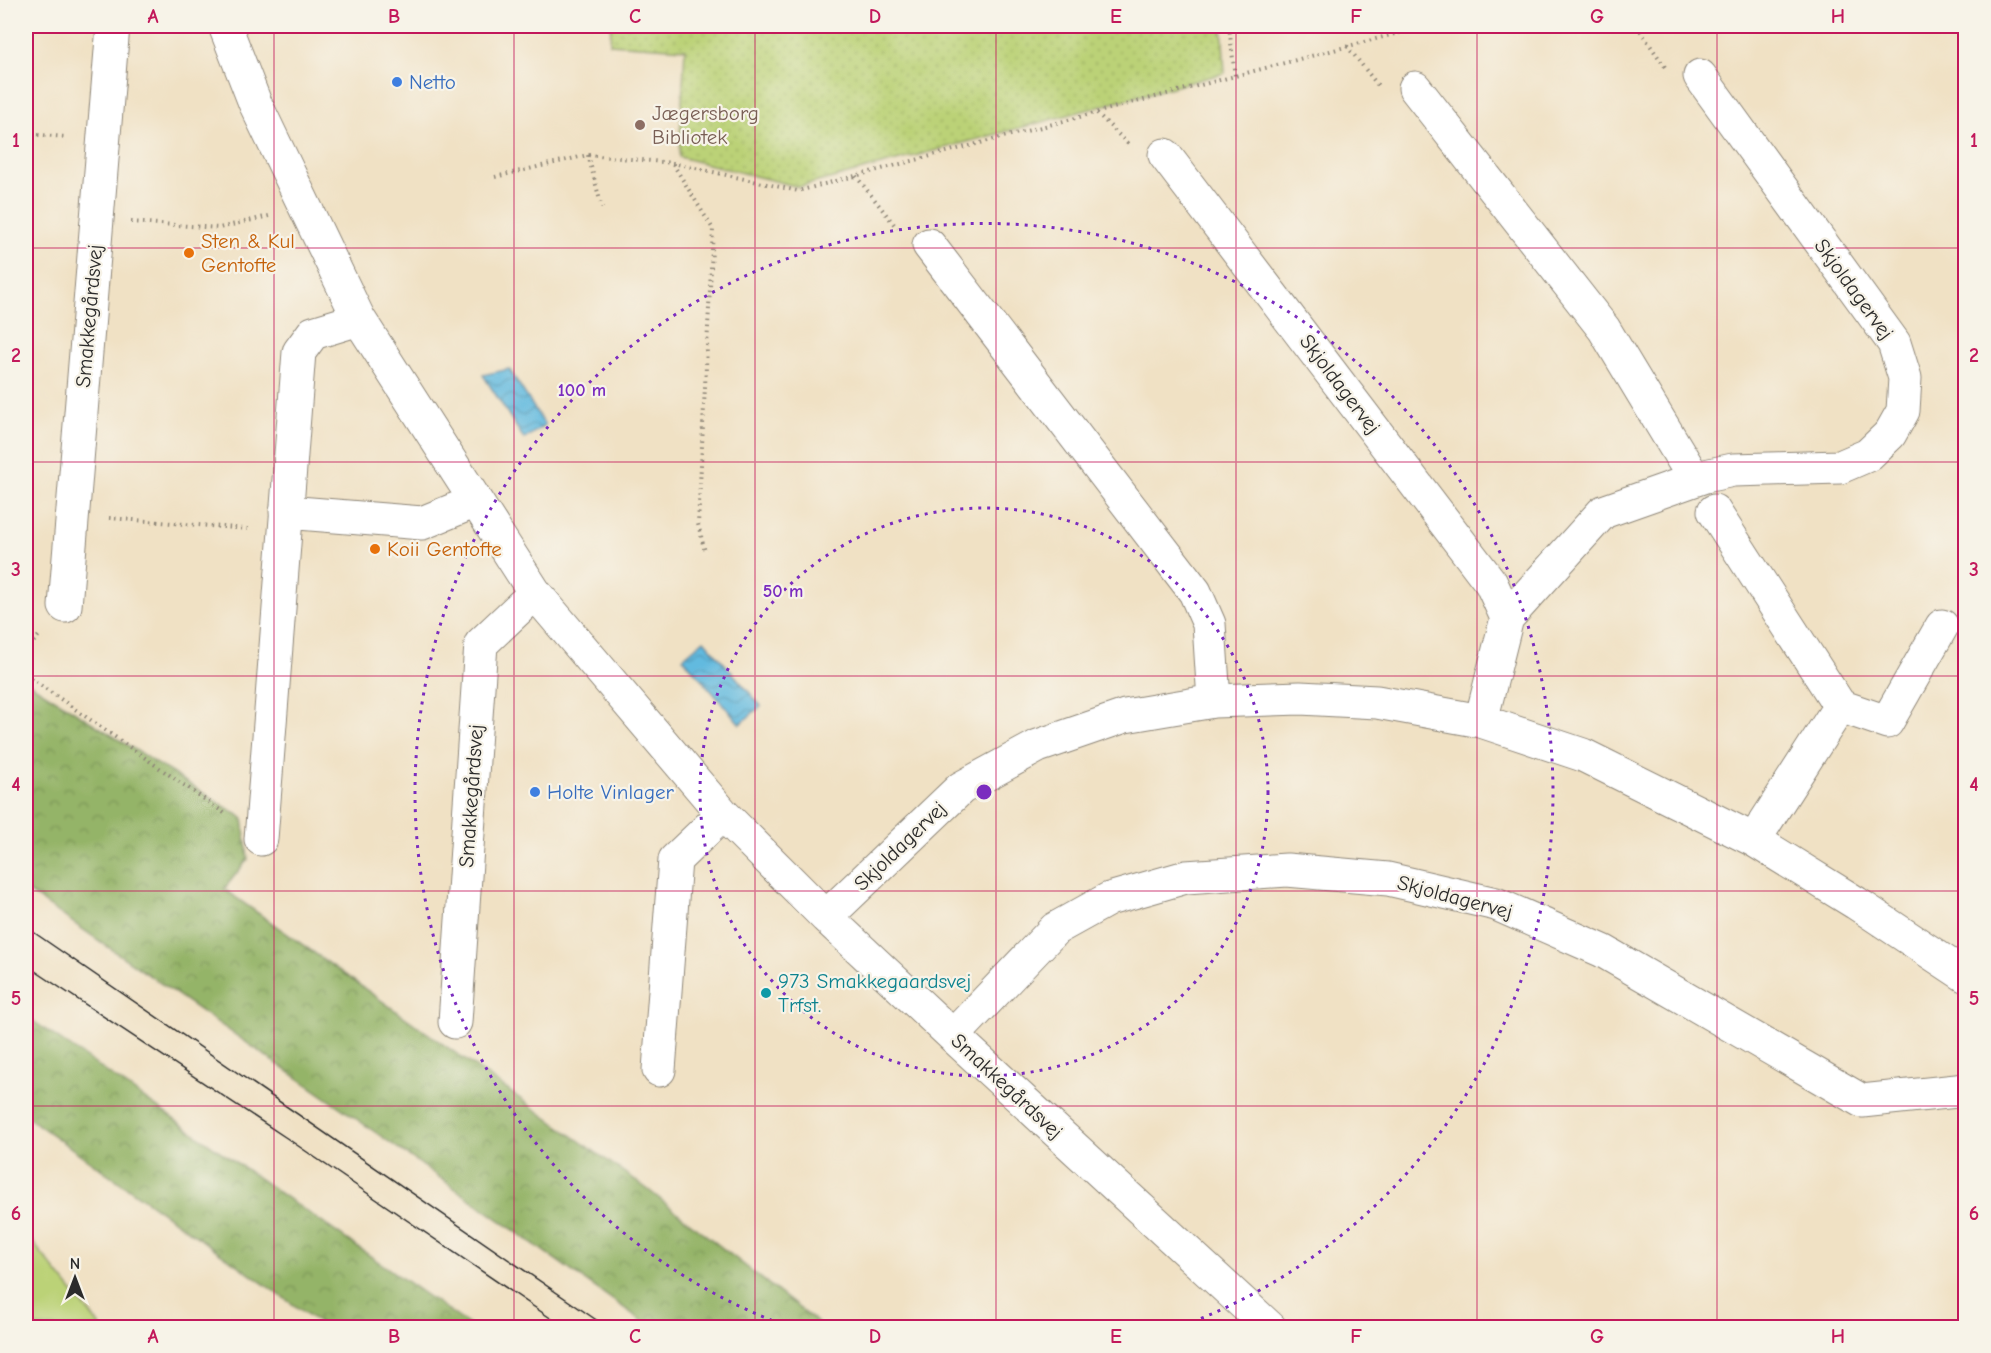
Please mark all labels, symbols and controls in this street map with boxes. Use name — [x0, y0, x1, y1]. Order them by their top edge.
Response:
text: A — [147, 5, 159, 28]
text: B — [388, 5, 400, 28]
text: C — [629, 5, 641, 28]
text: D — [869, 5, 881, 28]
text: E — [1110, 5, 1122, 28]
text: F — [1350, 5, 1362, 28]
text: G — [1590, 5, 1604, 28]
text: H — [1831, 5, 1845, 28]
place label: Netto — [409, 70, 456, 94]
marker: Netto — [390, 75, 404, 89]
place label: Jægersborg Bibliotek — [652, 101, 759, 149]
marker: Jægersborg Bibliotek — [633, 118, 647, 132]
text: 1 — [12, 129, 20, 152]
text: 1 — [1970, 129, 1978, 152]
place label: Sten & Kul Gentofte — [201, 229, 295, 277]
street label: Skjoldagervej — [1810, 234, 1898, 344]
street label: Smakkegårdsvej — [71, 243, 107, 389]
marker: Sten & Kul Gentofte — [182, 246, 196, 260]
street label: Skjoldagervej — [1295, 330, 1385, 438]
text: 2 — [11, 344, 21, 367]
text: 2 — [1969, 344, 1979, 367]
text: 100 m — [558, 380, 606, 401]
place label: Koii Gentofte — [387, 537, 502, 561]
marker: Koii Gentofte — [368, 542, 382, 556]
text: 3 — [11, 558, 21, 581]
text: 3 — [1969, 558, 1979, 581]
text: 50 m — [763, 581, 803, 602]
street label: Smakkegårdsvej — [454, 724, 488, 868]
text: 4 — [11, 773, 21, 796]
text: 4 — [1969, 773, 1979, 796]
place label: Holte Vinlager — [547, 780, 675, 804]
centre of rings — [974, 782, 994, 802]
marker: Holte Vinlager — [528, 785, 542, 799]
street label: Skjoldagervej — [849, 796, 951, 896]
street label: Skjoldagervej — [1395, 870, 1515, 924]
place label: 973 Smakkegaardsvej Trfst. — [778, 969, 971, 1017]
marker: 973 Smakkegaardsvej Trfst. — [759, 986, 773, 1000]
text: 5 — [11, 987, 21, 1010]
text: 5 — [1969, 987, 1979, 1010]
street label: Smakkegårdsvej — [946, 1028, 1068, 1144]
text: 6 — [11, 1202, 21, 1225]
text: 6 — [1969, 1202, 1979, 1225]
north arrow — [45, 1248, 105, 1308]
text: N — [70, 1255, 80, 1273]
text: A — [147, 1325, 159, 1348]
text: B — [388, 1325, 400, 1348]
text: C — [629, 1325, 641, 1348]
text: D — [869, 1325, 881, 1348]
text: E — [1110, 1325, 1122, 1348]
text: F — [1350, 1325, 1362, 1348]
text: G — [1590, 1325, 1604, 1348]
text: H — [1831, 1325, 1845, 1348]

